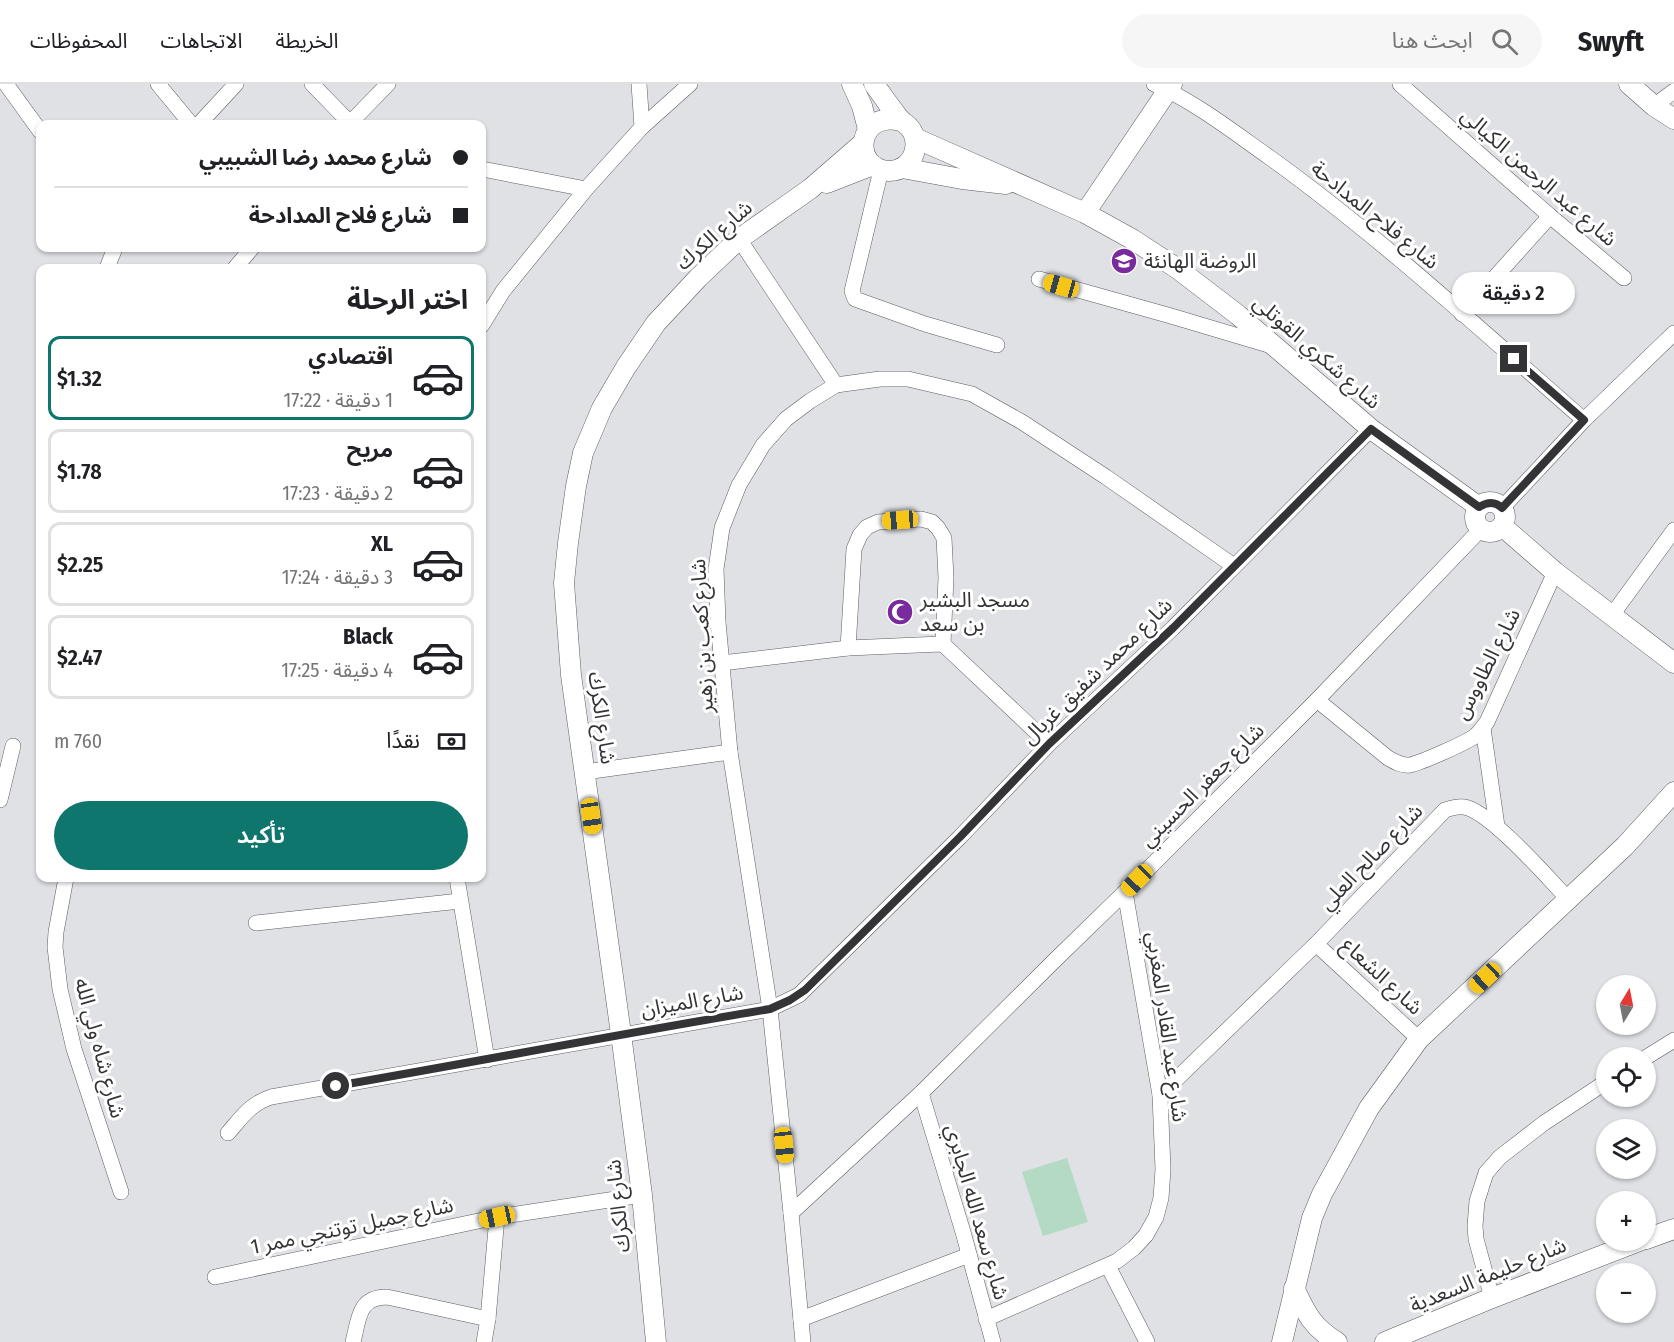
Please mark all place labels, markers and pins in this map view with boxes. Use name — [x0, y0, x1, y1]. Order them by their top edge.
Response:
school or university icon: الروضة الهانئة — [1109, 246, 1139, 276]
place label: الروضة الهانئة — [1144, 248, 1257, 274]
place label: مسجد البشير بن سعد — [919, 587, 1030, 637]
mosque icon: مسجد البشير بن سعد — [885, 597, 915, 627]

